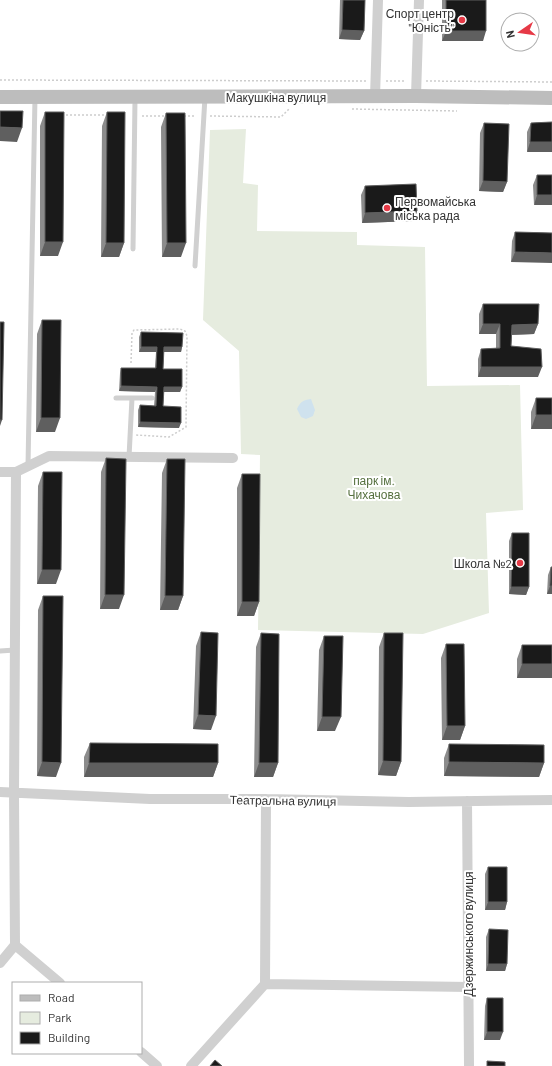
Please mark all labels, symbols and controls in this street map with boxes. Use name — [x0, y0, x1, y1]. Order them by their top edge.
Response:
place label: Спорт центр "Юність" — [386, 6, 454, 34]
north arrow — [500, 12, 540, 52]
marker: Спорт центр "Юність" — [457, 15, 467, 25]
text: N — [503, 29, 517, 39]
street label: Макушкіна вулиця — [226, 90, 326, 105]
place label: Первомайська міська рада — [395, 194, 476, 223]
marker: Первомайська міська рада — [382, 203, 392, 213]
park label: парк ім. Чихачова — [348, 473, 401, 501]
place label: Школа №2 — [454, 556, 512, 570]
marker: Школа №2 — [515, 558, 525, 568]
street label: Театральна вулиця — [230, 792, 336, 809]
street label: Дзержинського вулиця — [461, 871, 476, 997]
legend — [12, 982, 142, 1054]
text: Road — [48, 990, 75, 1004]
text: Park — [48, 1010, 72, 1024]
text: Building — [48, 1030, 90, 1044]

